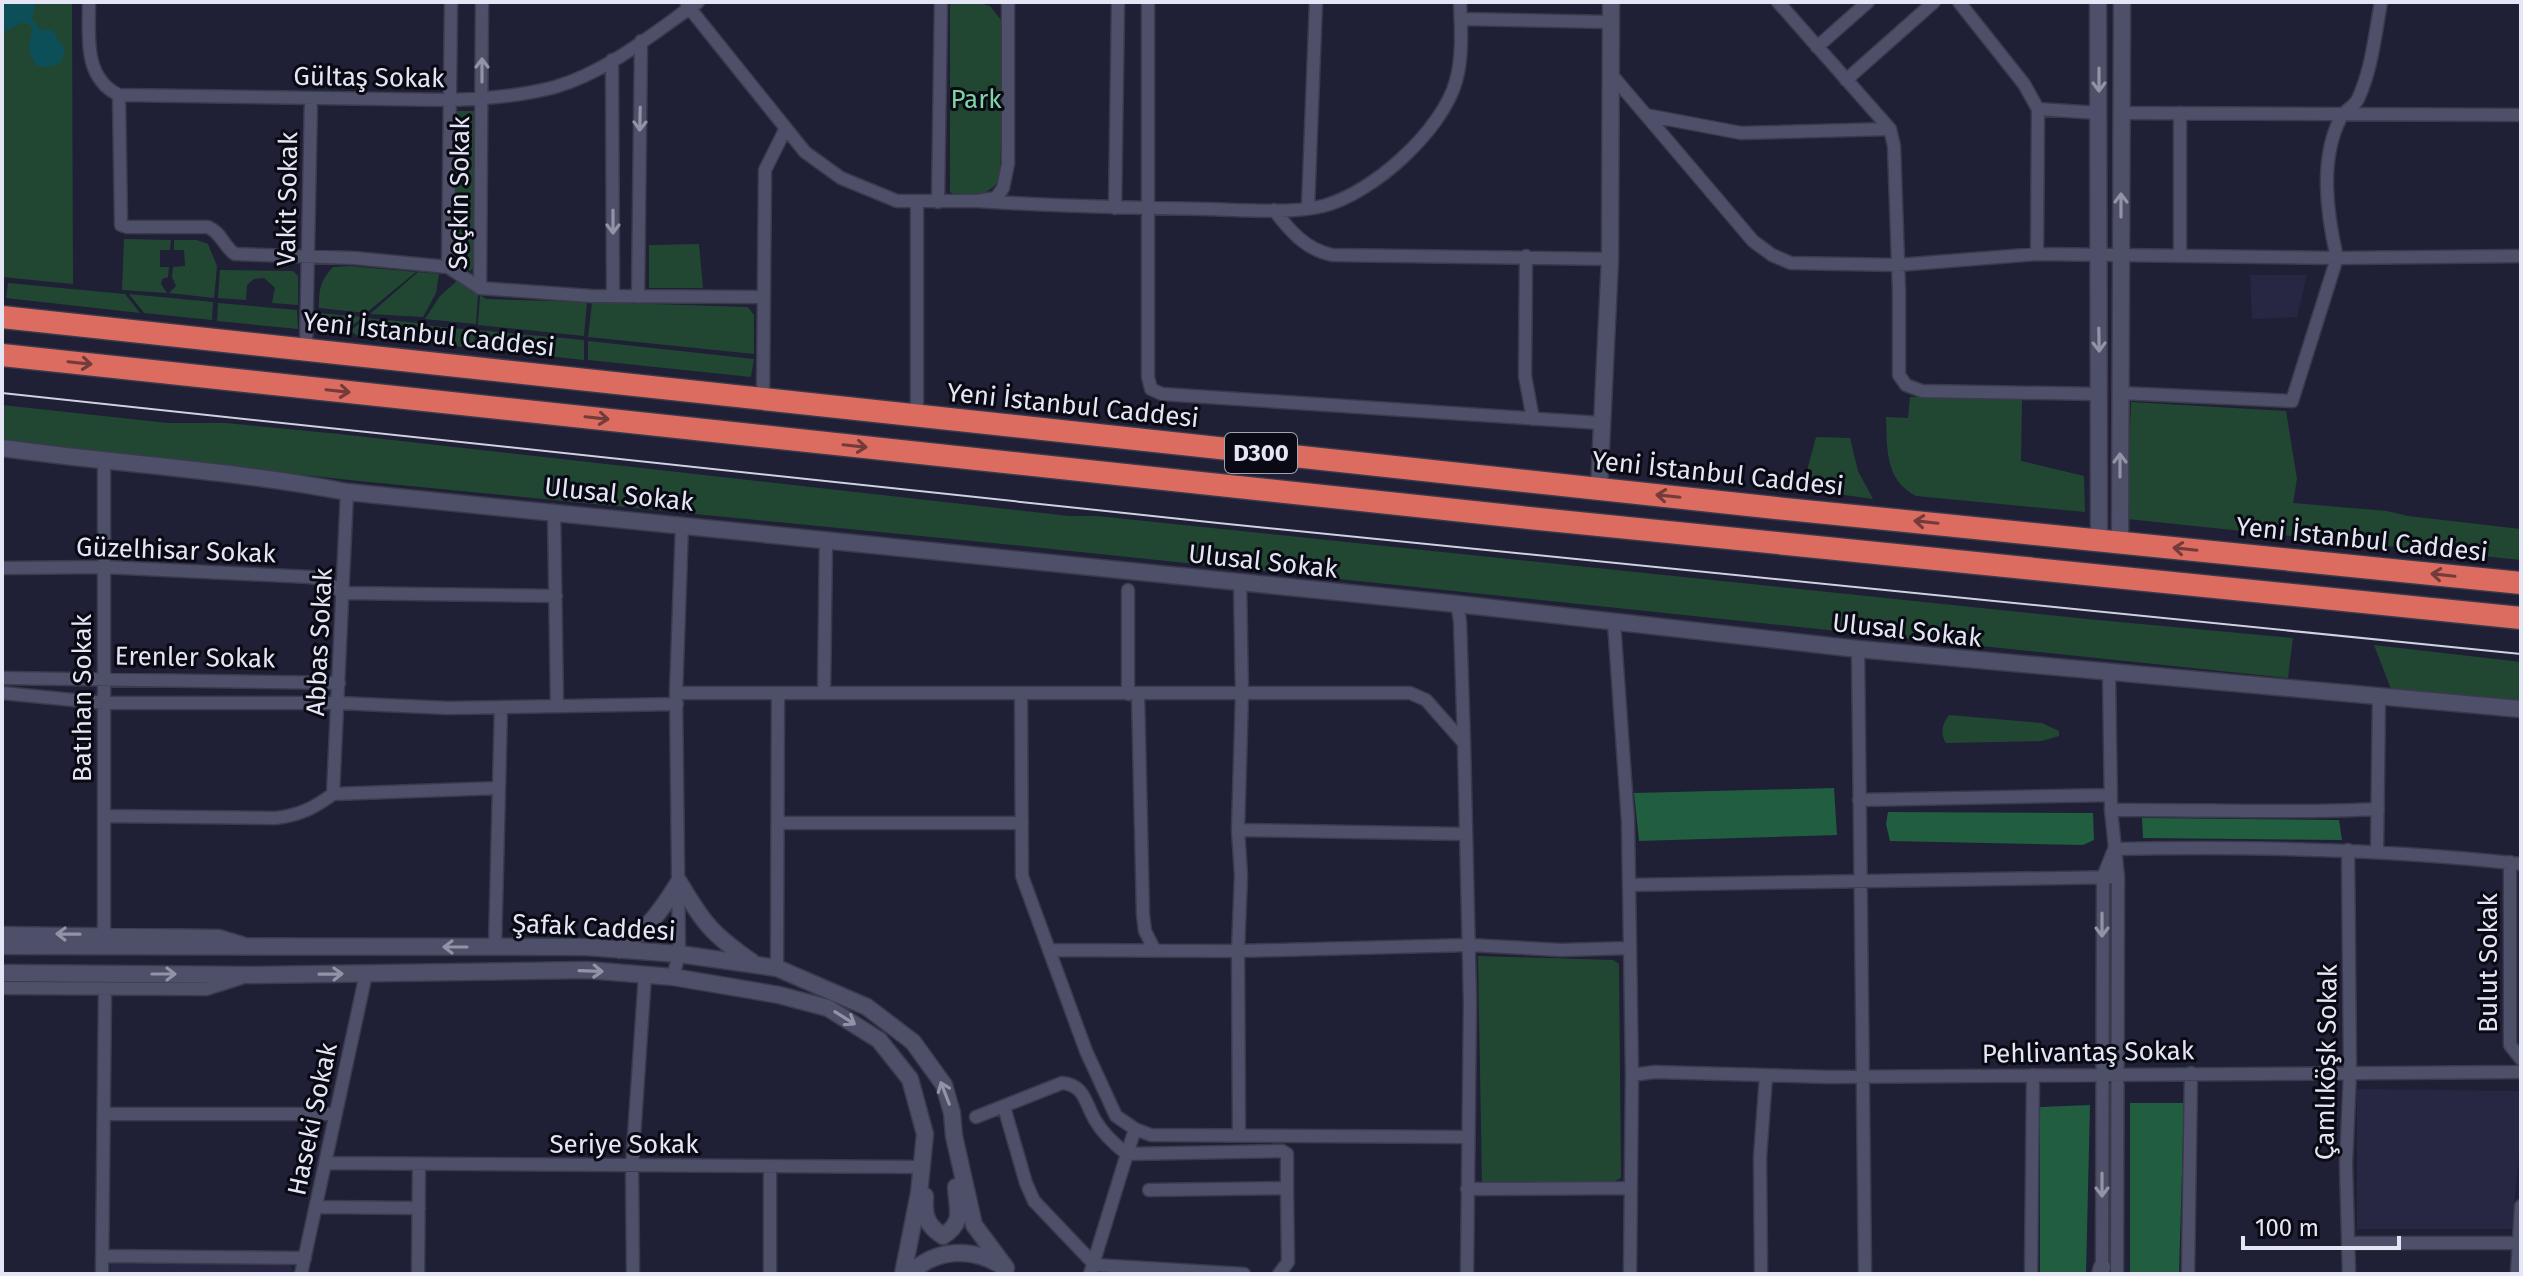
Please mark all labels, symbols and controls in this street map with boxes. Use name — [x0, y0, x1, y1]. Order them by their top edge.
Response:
one-way arrow — [474, 57, 490, 84]
street label: Gültaş Sokak — [293, 61, 445, 94]
one-way arrow — [2091, 66, 2107, 93]
park label: Park — [950, 84, 1002, 115]
one-way arrow — [633, 105, 648, 132]
street label: Seçkin Sokak — [443, 115, 476, 270]
street label: Vakit Sokak — [271, 131, 304, 266]
one-way arrow — [2113, 192, 2129, 219]
one-way arrow — [605, 208, 621, 235]
street label: Yeni İstanbul Caddesi — [301, 306, 556, 363]
one-way arrow — [2092, 326, 2107, 353]
one-way arrow — [66, 356, 92, 371]
street label: Yeni İstanbul Caddesi — [945, 377, 1200, 434]
one-way arrow — [324, 383, 351, 398]
one-way arrow — [583, 411, 610, 426]
road number: D300 — [1225, 433, 1297, 473]
one-way arrow — [841, 438, 868, 453]
street label: Yeni İstanbul Caddesi — [1590, 445, 1845, 502]
one-way arrow — [2112, 452, 2128, 479]
street label: Ulusal Sokak — [543, 471, 696, 518]
one-way arrow — [1655, 488, 1681, 503]
street label: Yeni İstanbul Caddesi — [2234, 511, 2489, 568]
one-way arrow — [1913, 514, 1940, 529]
street label: Güzelhisar Sokak — [76, 532, 277, 569]
street label: Ulusal Sokak — [1187, 538, 1340, 585]
one-way arrow — [2172, 542, 2199, 557]
street label: Abbas Sokak — [300, 567, 339, 717]
one-way arrow — [2430, 568, 2457, 583]
street label: Ulusal Sokak — [1831, 607, 1984, 654]
street label: Batıhan Sokak — [67, 613, 98, 782]
street label: Erenler Sokak — [114, 641, 276, 674]
street label: Bulut Sokak — [2473, 892, 2504, 1033]
street label: Şafak Caddesi — [511, 908, 677, 947]
one-way arrow — [2094, 911, 2110, 938]
one-way arrow — [55, 926, 82, 942]
one-way arrow — [442, 939, 469, 955]
one-way arrow — [577, 963, 604, 978]
street label: Çamlıköşk Sokak — [2309, 963, 2344, 1160]
one-way arrow — [150, 966, 177, 982]
one-way arrow — [317, 966, 344, 982]
one-way arrow — [833, 1011, 856, 1027]
street label: Pehlivantaş Sokak — [1982, 1035, 2195, 1070]
street label: Haseki Sokak — [281, 1039, 344, 1198]
one-way arrow — [937, 1081, 951, 1106]
street label: Seriye Sokak — [549, 1129, 699, 1160]
one-way arrow — [2094, 1171, 2110, 1198]
scale bar — [2243, 1200, 2399, 1250]
text: 100 m — [2255, 1214, 2319, 1242]

